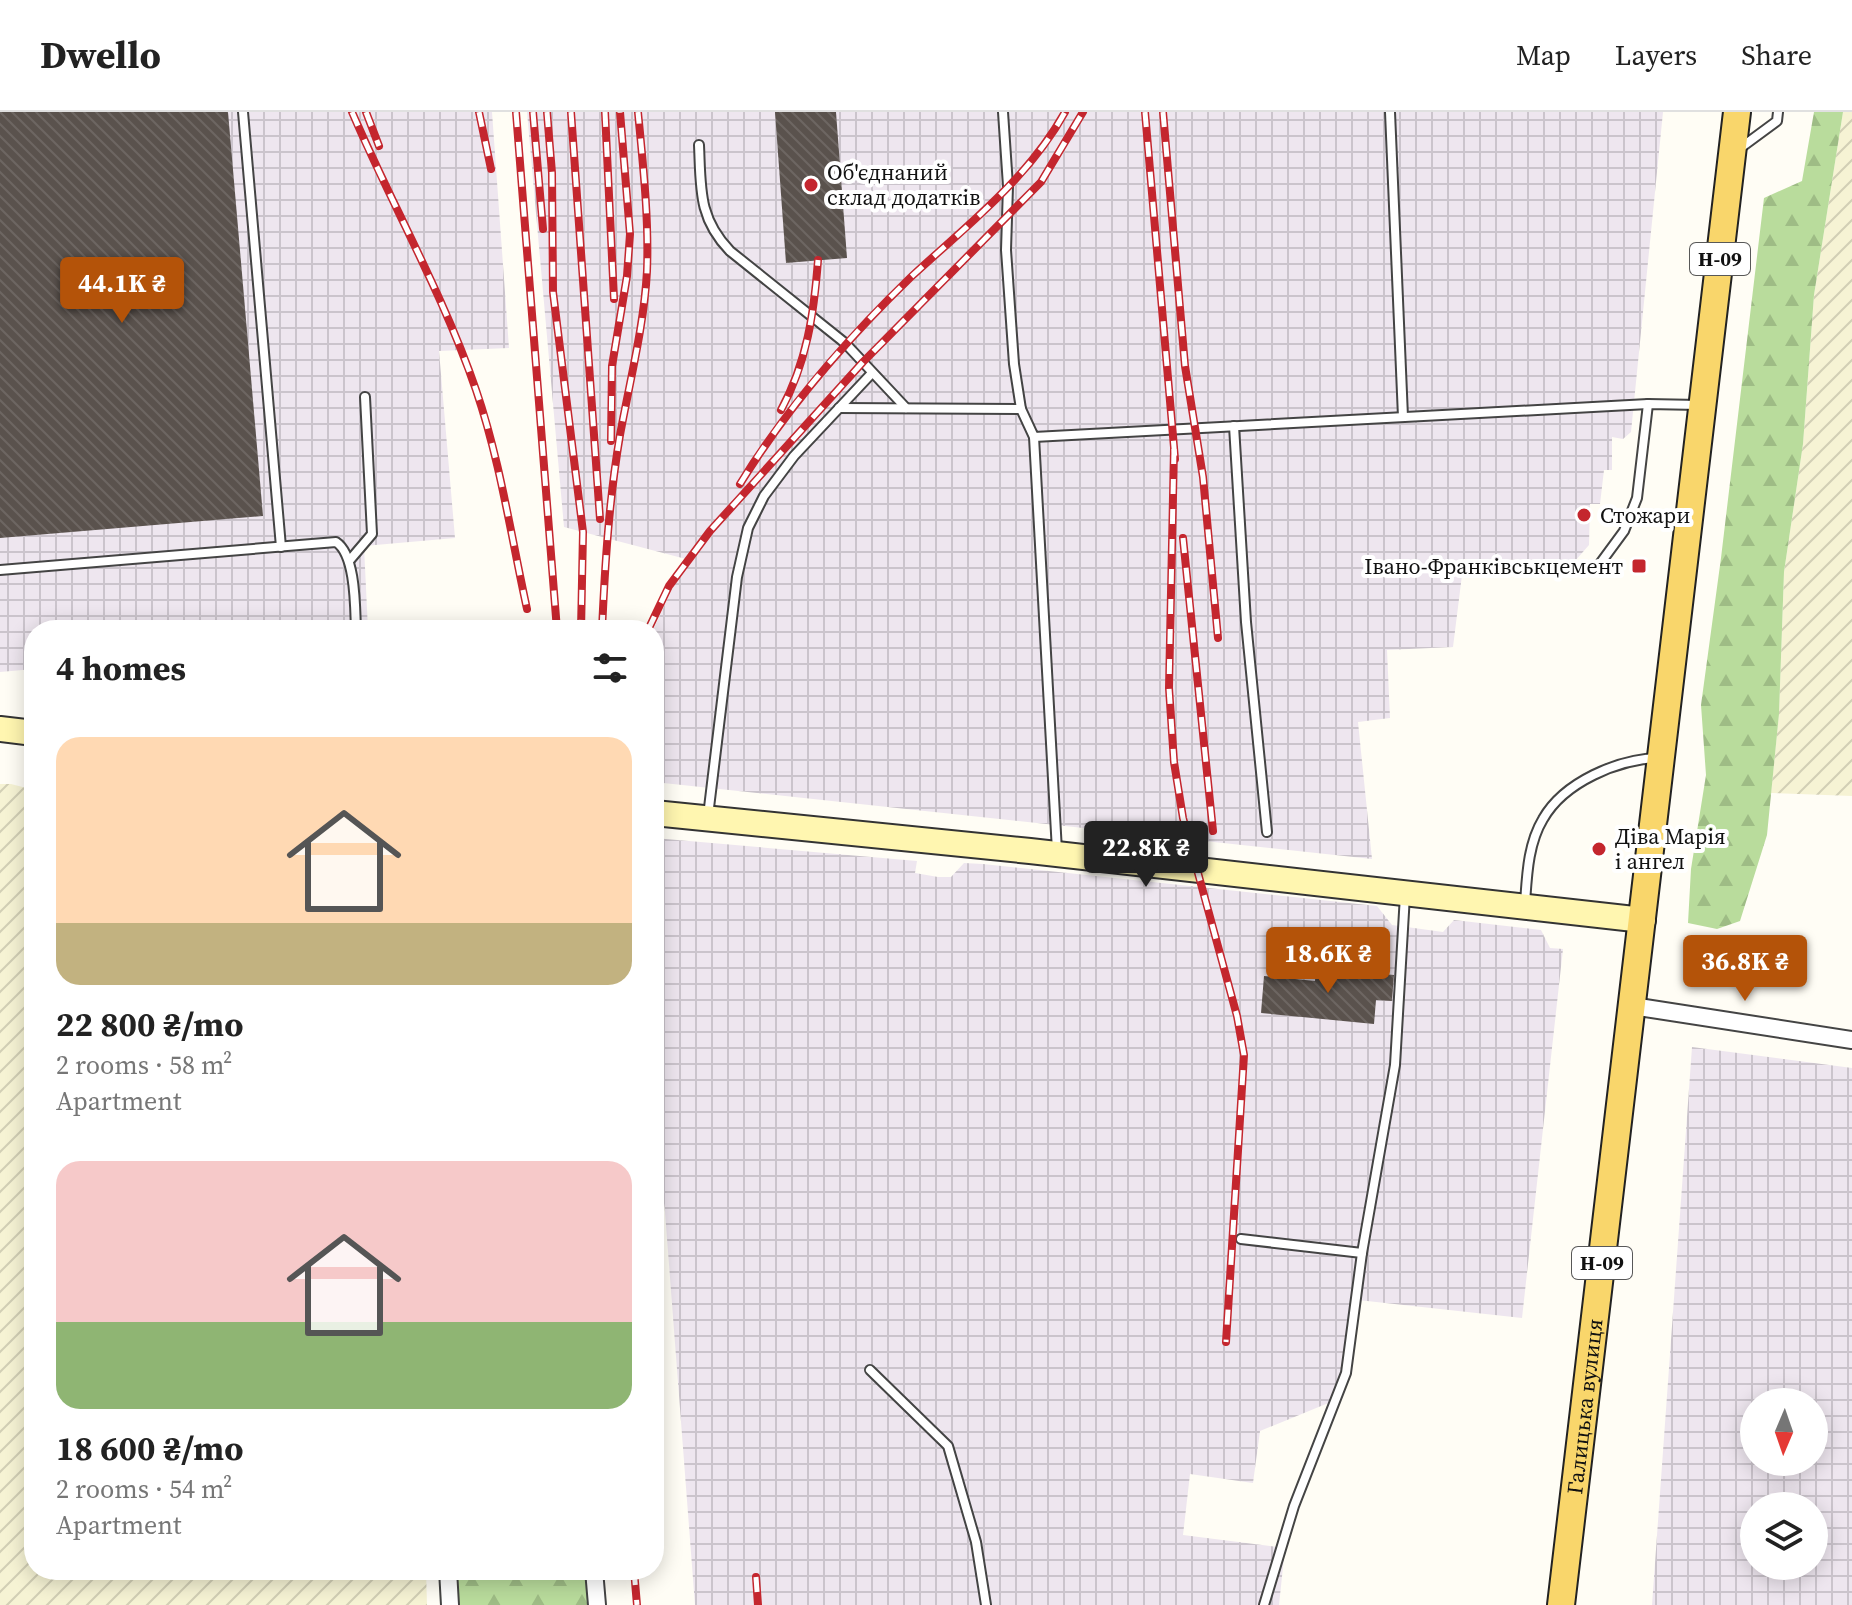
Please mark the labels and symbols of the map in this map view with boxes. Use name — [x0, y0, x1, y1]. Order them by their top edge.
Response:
place label: Об'єднаний склад додатків — [827, 157, 980, 212]
marker: Об'єднаний склад додатків — [802, 176, 820, 194]
road number: Н-09 — [1690, 243, 1750, 275]
pin: 44.1K ₴ — [48, 257, 196, 325]
place label: Стожари — [1600, 500, 1690, 530]
marker: Стожари — [1575, 506, 1593, 524]
place label: Івано-Франківськцемент — [1364, 551, 1623, 581]
marker: Івано-Франківськцемент — [1630, 557, 1648, 575]
pin: 22.8K ₴ — [1072, 821, 1220, 889]
place label: Діва Марія і ангел — [1615, 821, 1726, 876]
marker: Діва Марія і ангел — [1590, 840, 1608, 858]
pin: 18.6K ₴ — [1254, 927, 1402, 995]
pin: 36.8K ₴ — [1671, 935, 1819, 1003]
road number: Н-09 — [1572, 1247, 1632, 1279]
street label: Галицька вулиця — [1559, 1317, 1610, 1496]
north arrow — [1740, 1388, 1828, 1476]

